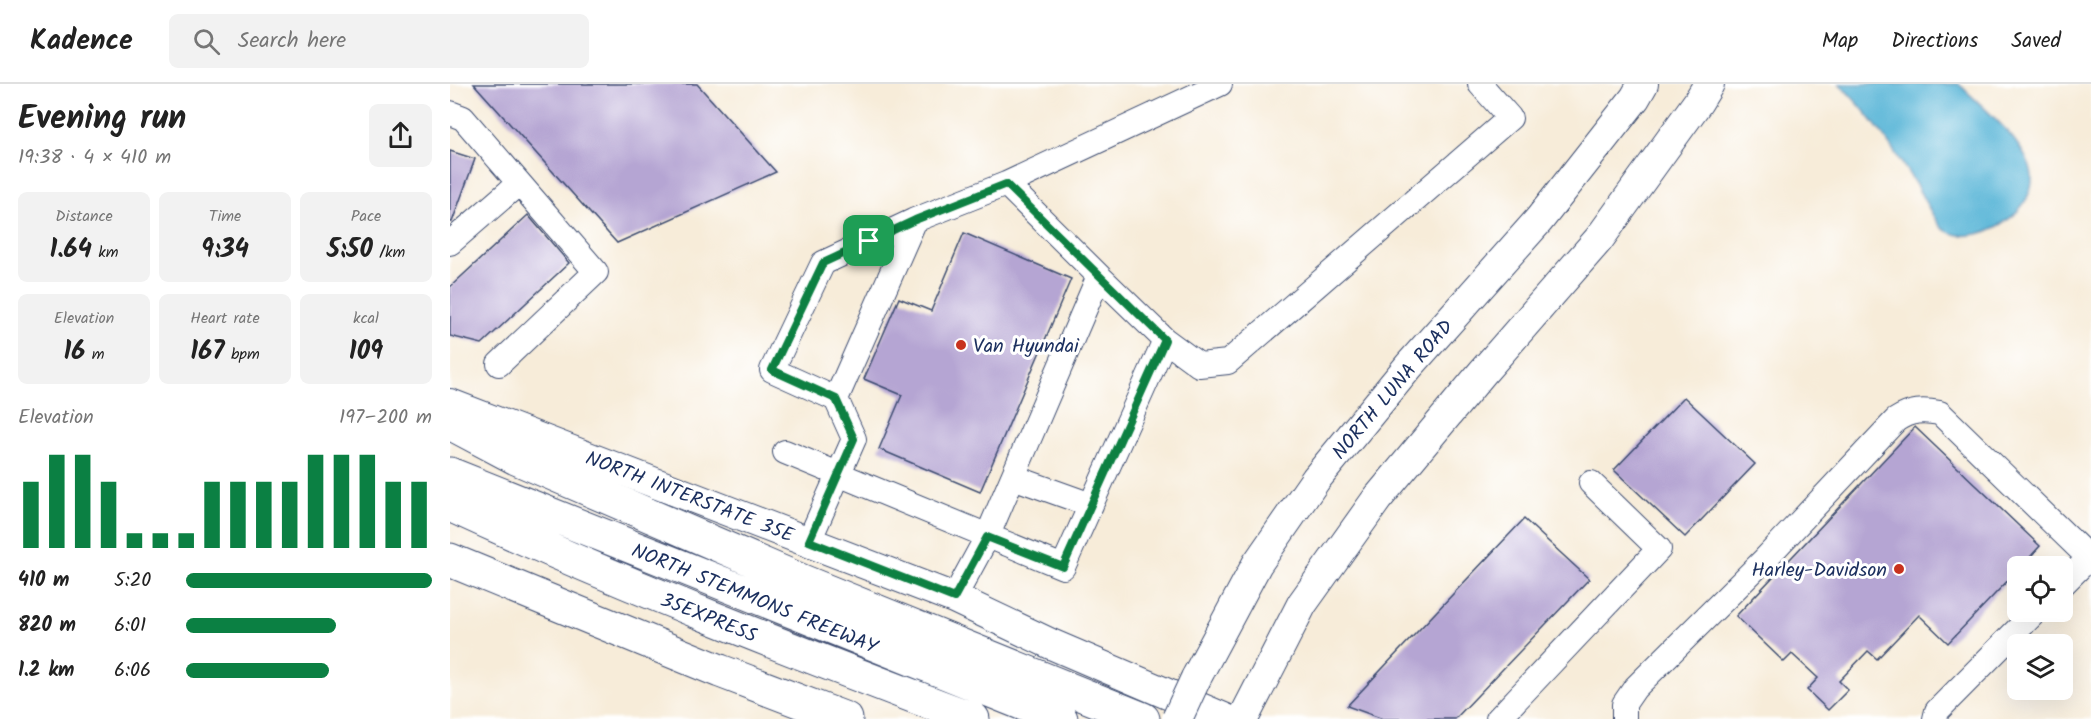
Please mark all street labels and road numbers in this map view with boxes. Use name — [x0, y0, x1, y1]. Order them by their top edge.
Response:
street label: NORTH LUNA ROAD — [1325, 313, 1462, 468]
street label: NORTH INTERSTATE 35E — [580, 443, 799, 553]
street label: NORTH STEMMONS FREEWAY — [626, 536, 884, 665]
street label: 35EXPRESS — [655, 585, 762, 653]

